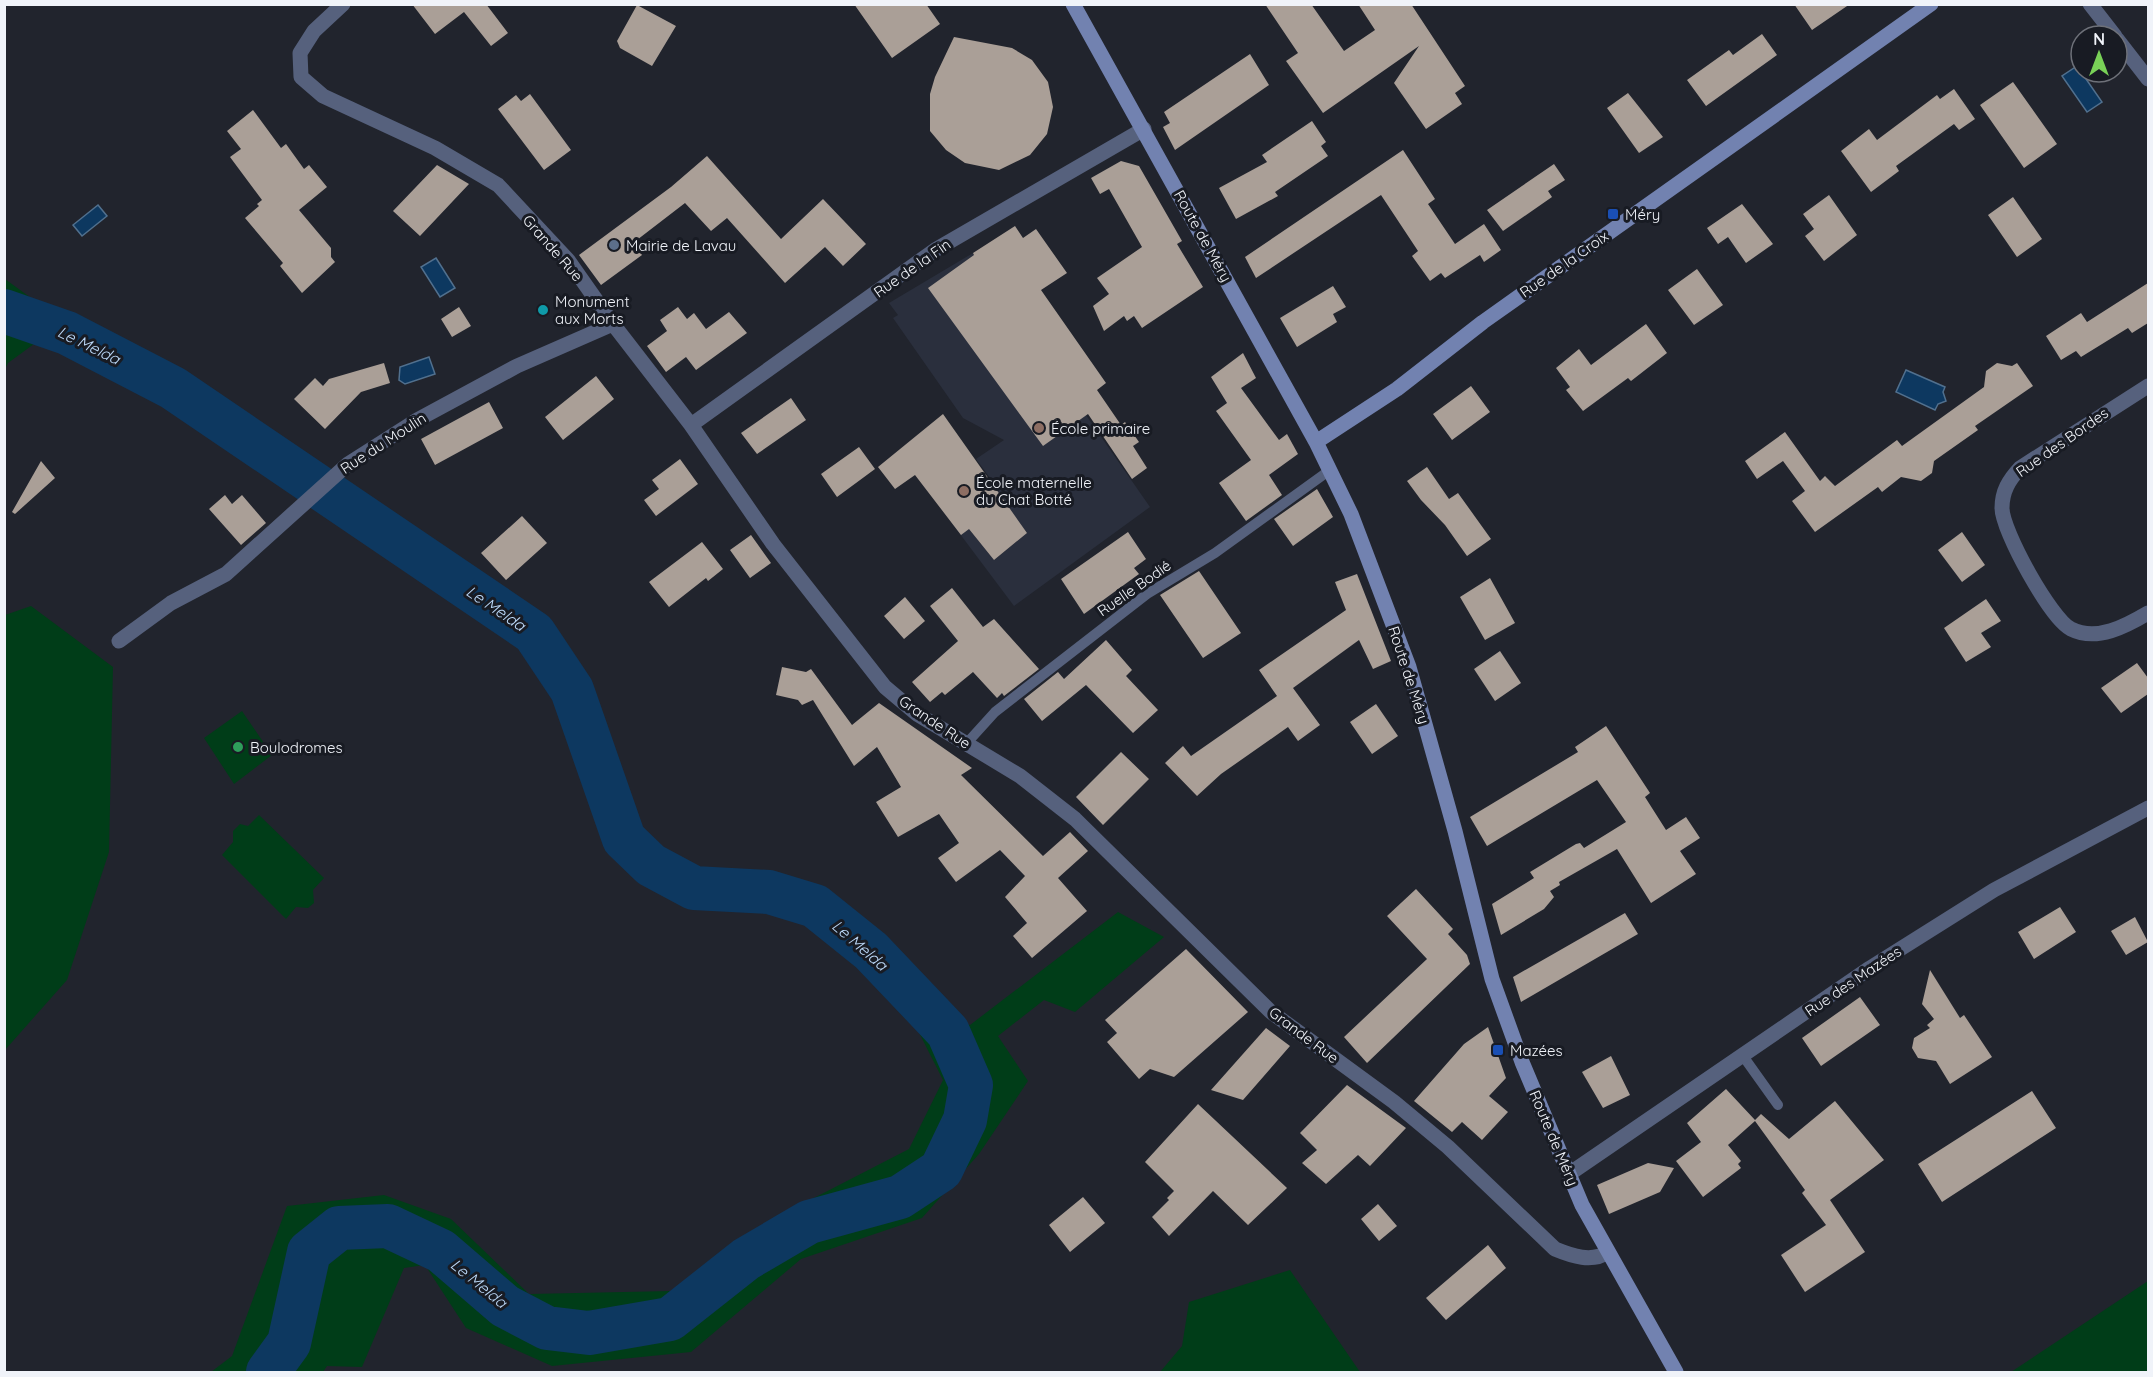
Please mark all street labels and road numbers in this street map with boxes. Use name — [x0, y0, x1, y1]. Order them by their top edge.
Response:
street label: Route de Méry — [1170, 187, 1236, 285]
street label: Grande Rue — [519, 211, 587, 285]
street label: Rue de la Croix — [1516, 226, 1612, 302]
street label: Rue de la Fin — [870, 235, 954, 301]
street label: Rue des Bordes — [2012, 403, 2112, 481]
street label: Rue du Moulin — [337, 408, 429, 478]
street label: Ruelle Bodié — [1093, 556, 1175, 620]
street label: Route de Méry — [1384, 624, 1434, 726]
street label: Grande Rue — [896, 691, 974, 753]
street label: Rue des Mazées — [1801, 942, 1905, 1020]
street label: Grande Rue — [1265, 1003, 1343, 1067]
street label: Route de Méry — [1525, 1087, 1583, 1189]

